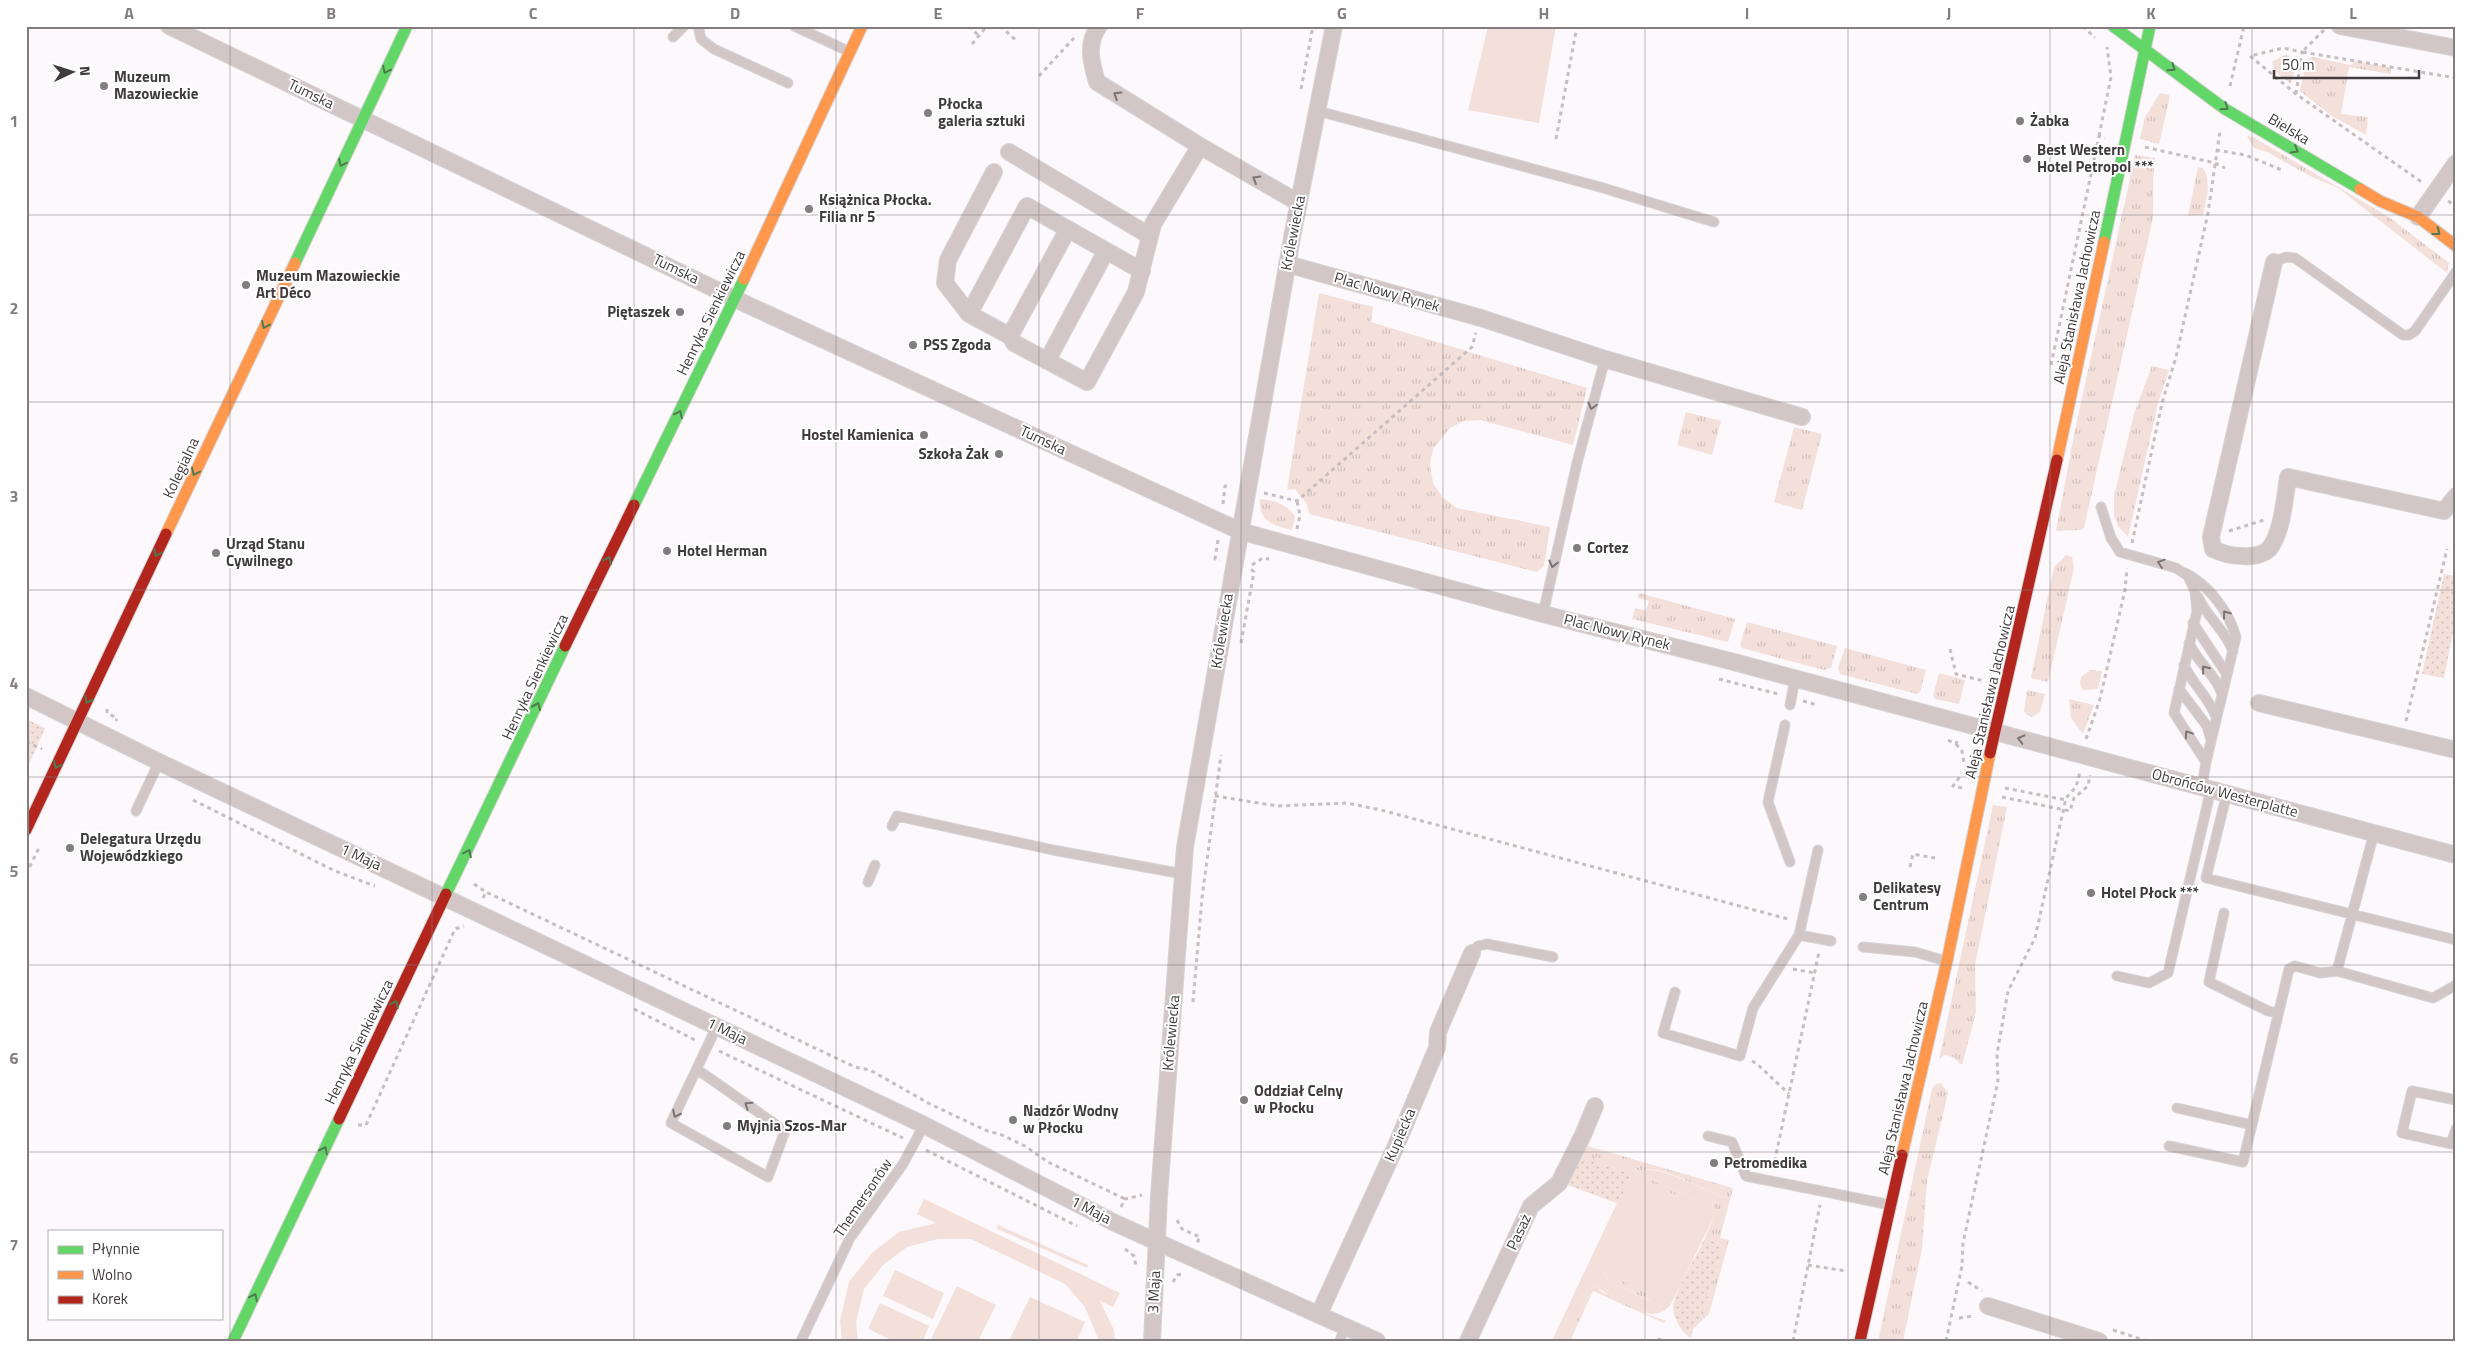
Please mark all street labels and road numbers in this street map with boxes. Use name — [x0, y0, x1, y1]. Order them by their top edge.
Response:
street label: Tumska — [284, 73, 339, 115]
street label: Bielska — [2264, 107, 2315, 150]
street label: Królewiecka — [1274, 193, 1311, 272]
street label: Aleja Stanisława Jachowicza — [2047, 207, 2106, 386]
street label: Henryka Sienkiewicza — [670, 246, 751, 379]
street label: Tumska — [649, 248, 704, 290]
street label: Plac Nowy Rynek — [1332, 265, 1443, 318]
street label: Tumska — [1016, 419, 1071, 460]
street label: Kolegialna — [156, 433, 205, 502]
street label: Królewiecka — [1204, 591, 1239, 670]
street label: Aleja Stanisława Jachowicza — [1958, 602, 2021, 781]
street label: Plac Nowy Rynek — [1562, 607, 1673, 656]
street label: Henryka Sienkiewicza — [495, 610, 574, 744]
street label: Obrońców Westerplatte — [2150, 762, 2301, 823]
street label: 1 Maja — [337, 837, 386, 876]
street label: Henryka Sienkiewicza — [318, 975, 399, 1108]
street label: Królewiecka — [1156, 994, 1185, 1072]
street label: Aleja Stanisława Jachowicza — [1871, 998, 1934, 1177]
street label: 1 Maja — [703, 1011, 752, 1050]
street label: Kupiecka — [1378, 1104, 1421, 1165]
street label: Themersonów — [828, 1154, 898, 1242]
street label: 1 Maja — [1067, 1190, 1116, 1230]
street label: Pasaż — [1500, 1210, 1537, 1254]
street label: 3 Maja — [1141, 1270, 1166, 1314]

